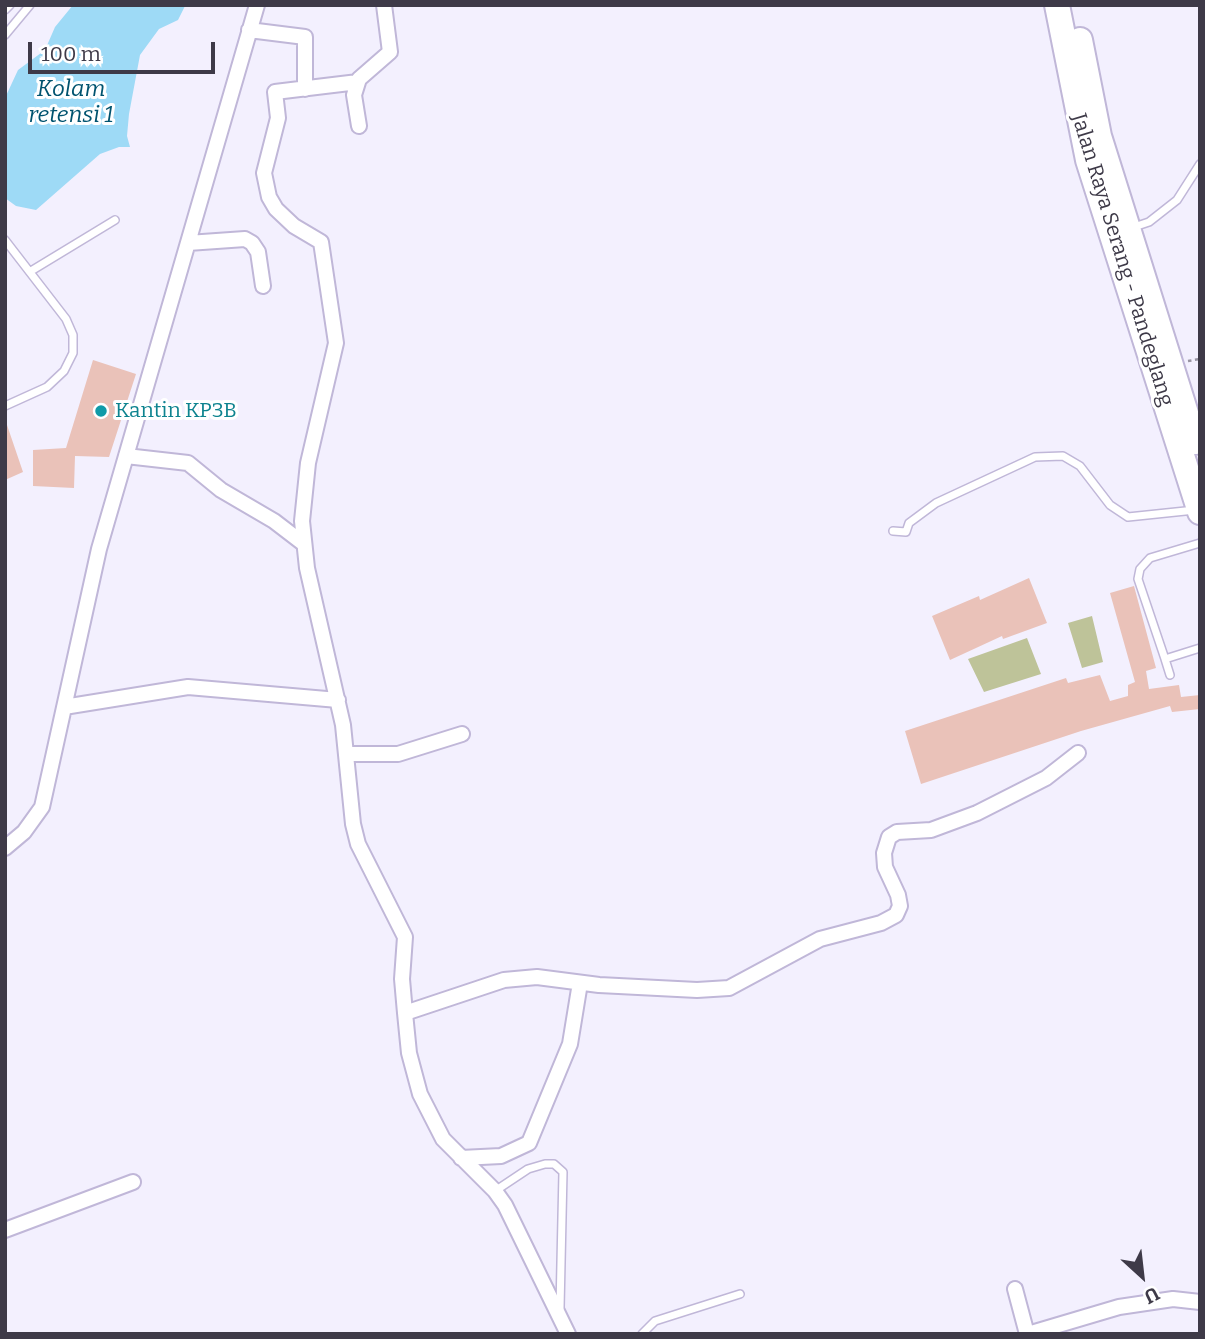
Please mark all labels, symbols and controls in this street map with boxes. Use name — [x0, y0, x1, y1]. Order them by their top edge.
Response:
scale bar — [32, 28, 219, 72]
text: 100 m — [41, 41, 101, 67]
water label: Kolam retensi 1 — [29, 76, 113, 130]
street label: Jalan Raya Serang - Pandeglang — [1065, 111, 1179, 409]
place label: Kantin KP3B — [115, 398, 237, 424]
marker: Kantin KP3B — [93, 403, 109, 419]
north arrow — [1107, 1241, 1177, 1311]
text: U — [1140, 1282, 1163, 1309]

